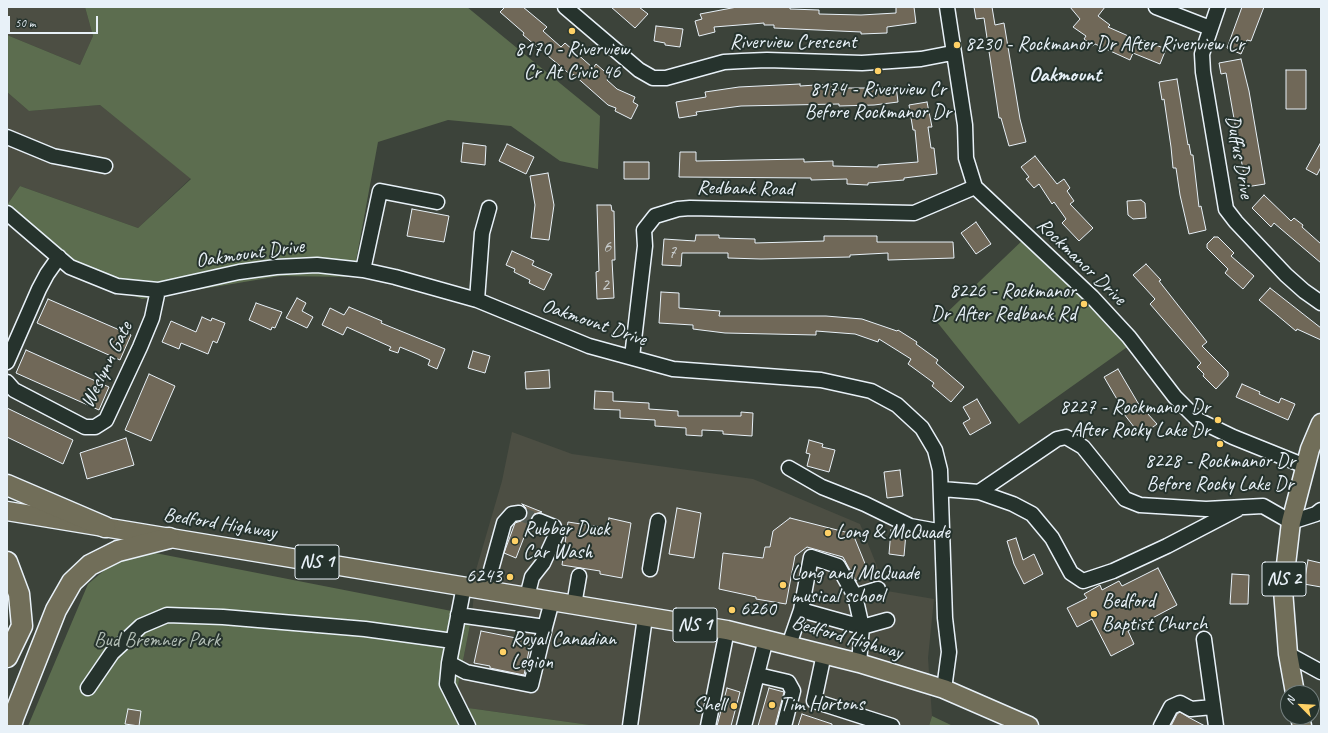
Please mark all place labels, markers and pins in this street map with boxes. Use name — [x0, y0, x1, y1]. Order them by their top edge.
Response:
marker: 8170 - Riverview Cr At Civic 46 — [567, 26, 577, 36]
place label: 8230 - Rockmanor Dr After Riverview Cr — [965, 33, 1244, 57]
place label: 8170 - Riverview Cr At Civic 46 — [515, 38, 629, 85]
marker: 8230 - Rockmanor Dr After Riverview Cr — [952, 40, 962, 50]
marker: 8174 - Riverview Cr Before Rockmanor Dr — [873, 66, 883, 76]
place label: 8174 - Riverview Cr Before Rockmanor Dr — [805, 78, 951, 125]
place label: 8226 - Rockmanor Dr After Redbank Rd — [931, 280, 1076, 327]
marker: 8226 - Rockmanor Dr After Redbank Rd — [1079, 299, 1089, 309]
place label: 8227 - Rockmanor Dr After Rocky Lake Dr — [1060, 396, 1210, 443]
marker: 8227 - Rockmanor Dr After Rocky Lake Dr — [1213, 415, 1223, 425]
marker: 8228 - Rockmanor Dr Before Rocky Lake Dr — [1215, 439, 1225, 449]
place label: 8228 - Rockmanor Dr Before Rocky Lake Dr — [1145, 450, 1295, 497]
place label: Rubber Duck Car Wash — [523, 518, 610, 565]
place label: Long & McQuade — [836, 521, 950, 545]
marker: Long & McQuade — [823, 528, 833, 538]
marker: Rubber Duck Car Wash — [510, 536, 520, 546]
place label: Long and McQuade musical school — [791, 562, 919, 609]
place label: 6243 — [466, 565, 502, 589]
marker: 6243 — [505, 572, 515, 582]
marker: Long and McQuade musical school — [778, 580, 788, 590]
place label: Bedford Baptist Church — [1102, 590, 1207, 637]
place label: 6260 — [740, 598, 776, 622]
marker: 6260 — [727, 605, 737, 615]
marker: Bedford Baptist Church — [1089, 609, 1099, 619]
place label: Royal Canadian Legion — [511, 628, 616, 675]
marker: Royal Canadian Legion — [498, 647, 508, 657]
place label: Tim Hortons — [780, 693, 864, 717]
place label: Shell — [693, 694, 726, 718]
marker: Tim Hortons — [767, 700, 777, 710]
marker: Shell — [729, 701, 739, 711]

